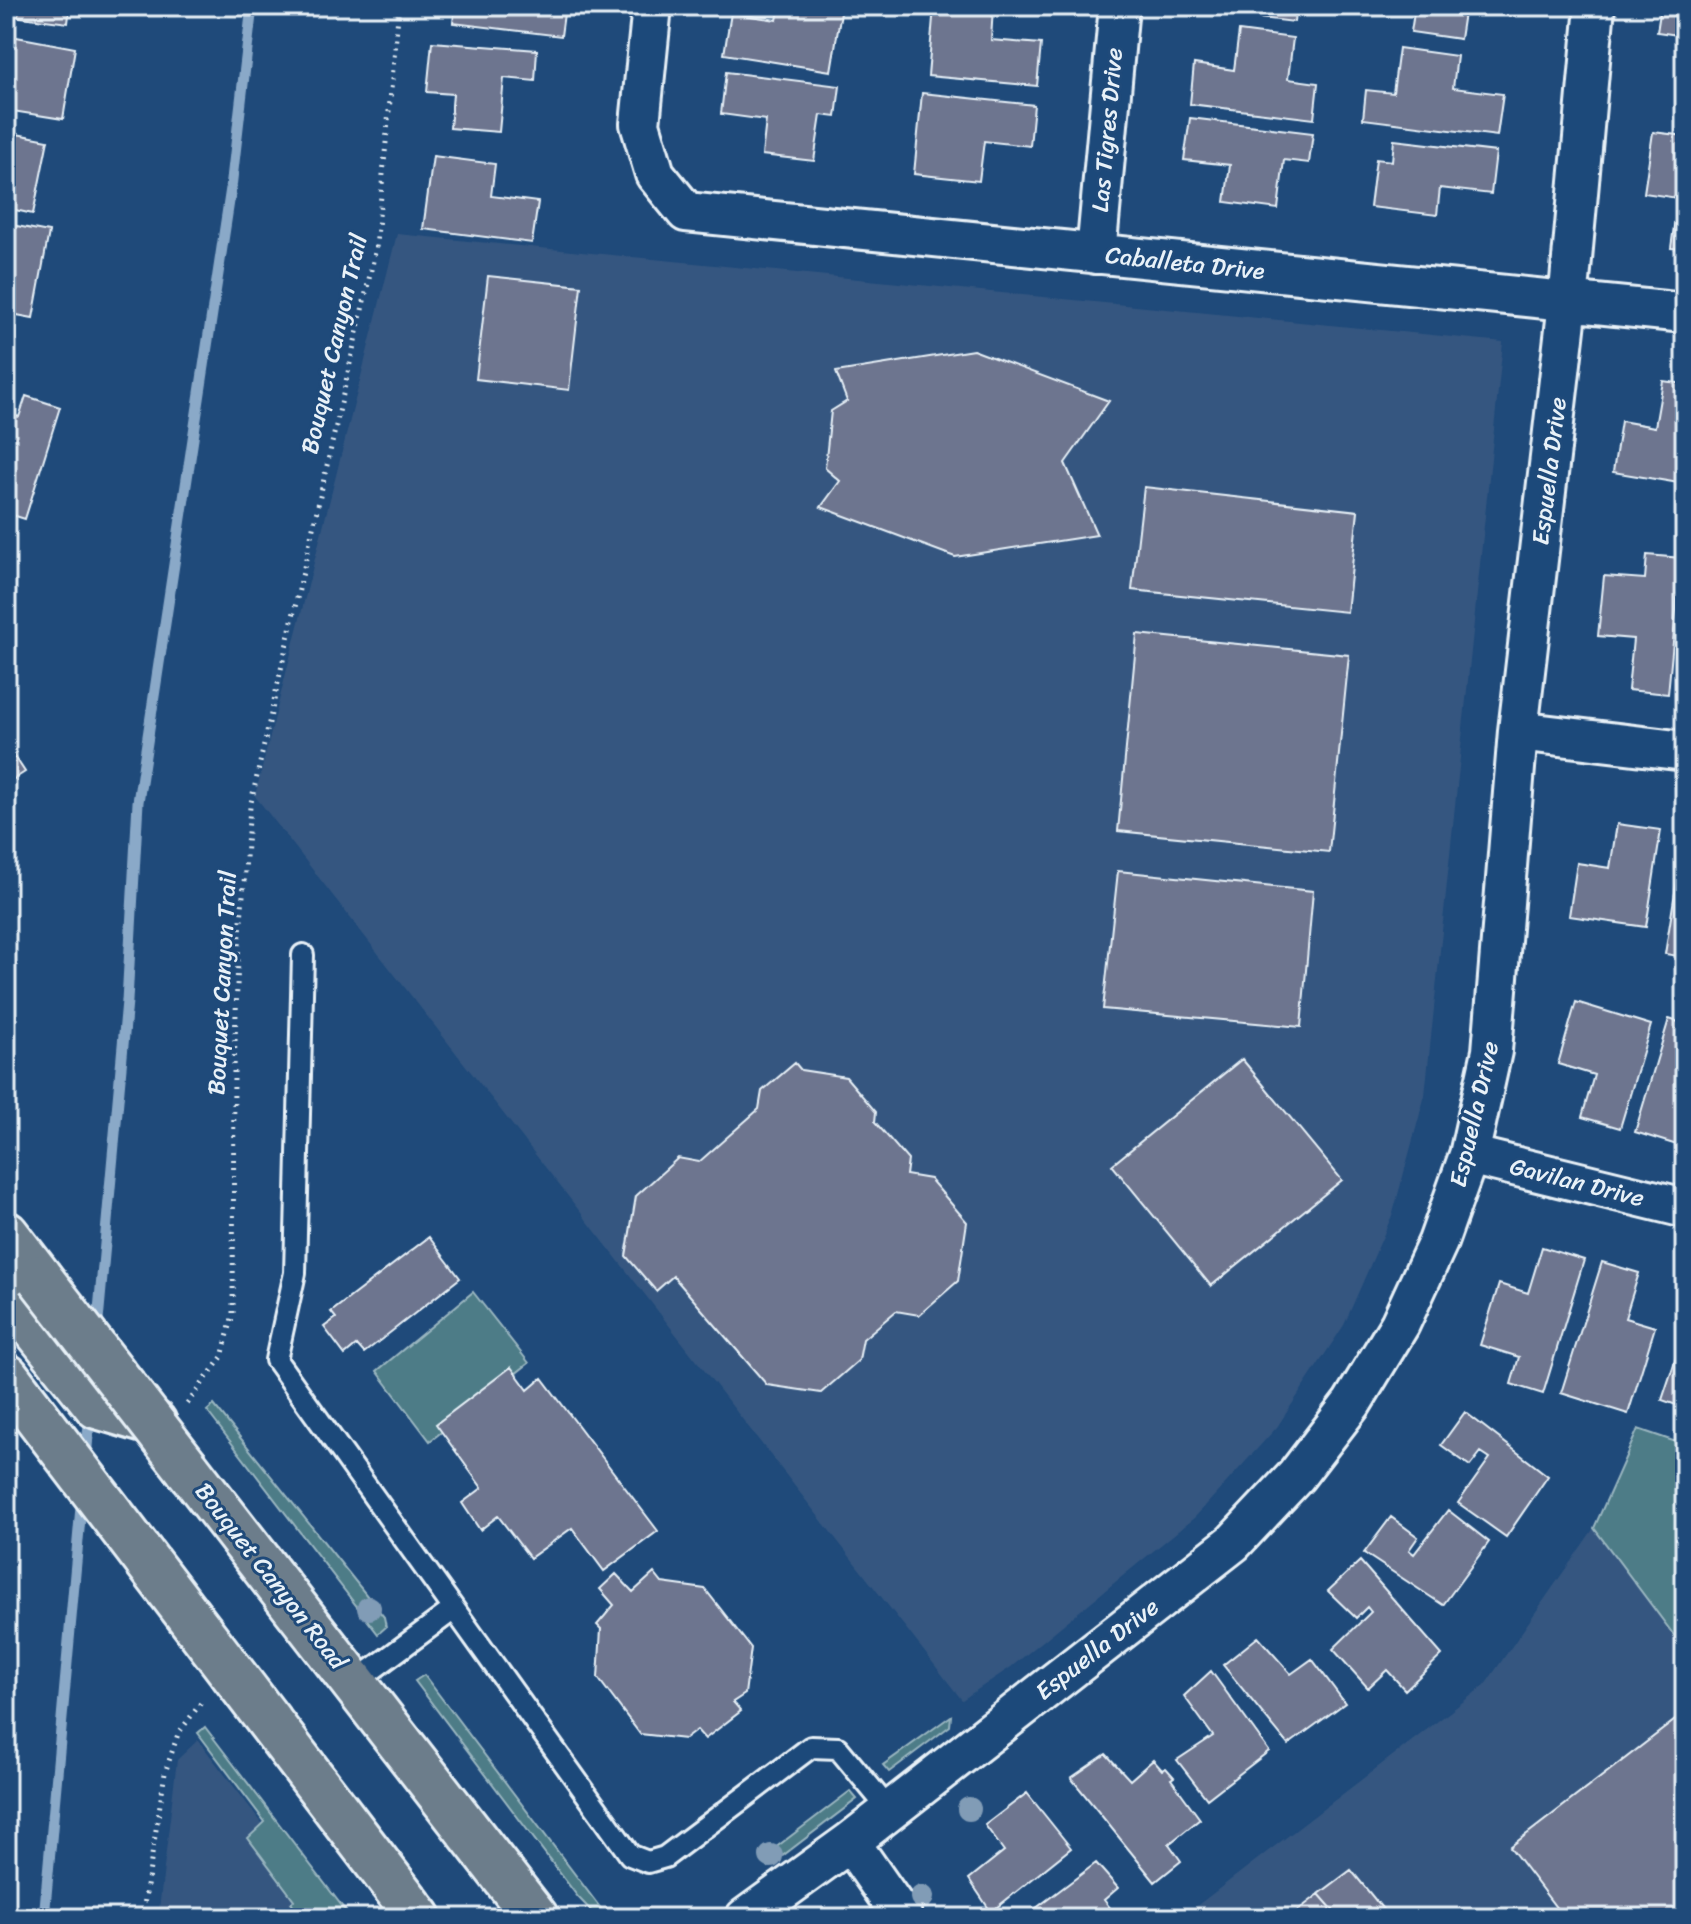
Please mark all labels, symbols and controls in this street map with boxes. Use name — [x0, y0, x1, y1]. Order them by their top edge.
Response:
street label: Las Tigres Drive — [1079, 46, 1135, 214]
street label: Bouquet Canyon Trail — [288, 229, 380, 458]
street label: Caballeta Drive — [1103, 234, 1267, 292]
street label: Espuella Drive — [1519, 395, 1579, 547]
street label: Bouquet Canyon Trail — [195, 869, 249, 1096]
street label: Espuella Drive — [1437, 1037, 1511, 1191]
street label: Gavilan Drive — [1505, 1145, 1649, 1219]
street label: Bouquet Canyon Road — [184, 1473, 359, 1680]
street label: Espuella Drive — [1026, 1587, 1168, 1711]

